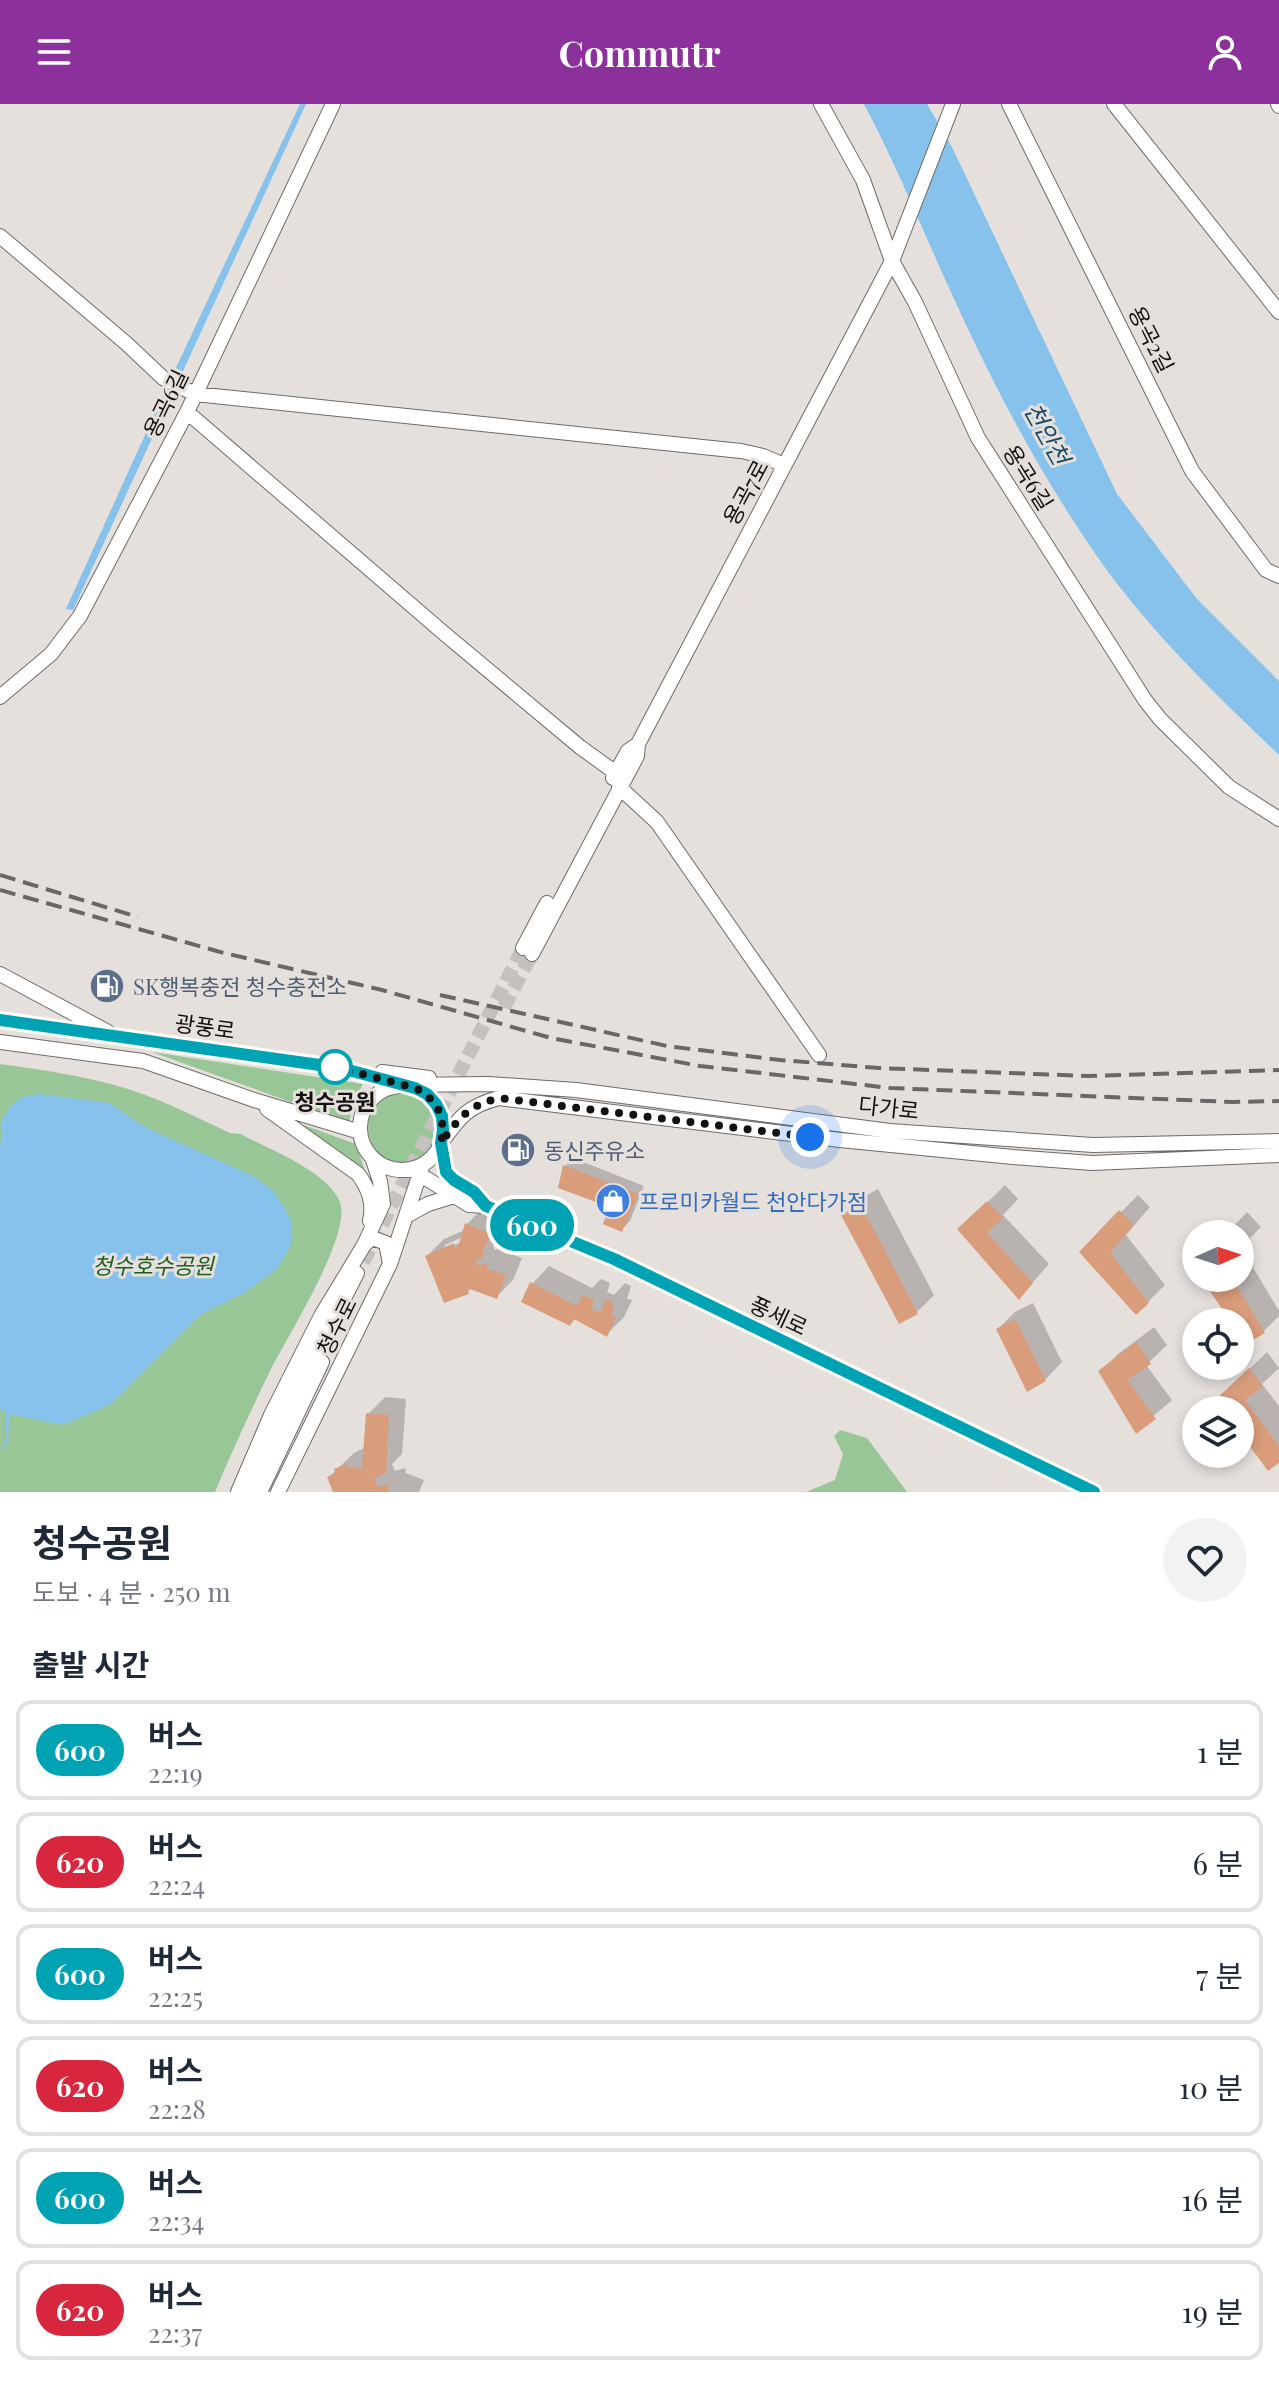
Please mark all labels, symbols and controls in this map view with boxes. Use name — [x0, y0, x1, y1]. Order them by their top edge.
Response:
text: Commutr — [558, 28, 721, 76]
icon: menu — [32, 30, 76, 74]
icon: person — [1203, 30, 1247, 74]
street label: 용곡2길 — [1122, 300, 1182, 378]
street label: 용곡6길 — [136, 364, 194, 442]
water label: 천안천 — [1018, 396, 1079, 472]
street label: 용곡6길 — [997, 438, 1061, 516]
street label: 용곡7로 — [715, 454, 775, 530]
fuel station icon: SK행복충전 청수충전소 — [88, 967, 126, 1005]
place label: SK행복충전 청수충전소 — [133, 971, 347, 1001]
street label: 광풍로 — [173, 1007, 237, 1045]
marker: 청수공원 — [318, 1050, 352, 1084]
place label: 청수공원 — [295, 1086, 375, 1116]
street label: 다가로 — [857, 1089, 921, 1125]
your location — [790, 1117, 830, 1157]
fuel station icon: 동신주유소 — [499, 1131, 537, 1169]
place label: 동신주유소 — [544, 1135, 645, 1165]
shop icon: 프로미카월드 천안다가점 — [594, 1182, 632, 1220]
place label: 프로미카월드 천안다가점 — [639, 1186, 867, 1216]
line badge: 600 — [486, 1199, 578, 1251]
text: 600 — [506, 1206, 558, 1243]
north arrow — [1182, 1220, 1254, 1292]
map controls — [1182, 1220, 1254, 1468]
park label: 청수호수공원 — [92, 1250, 215, 1280]
street label: 풍세로 — [745, 1289, 813, 1341]
street label: 청수로 — [309, 1292, 363, 1360]
button: locate — [1182, 1308, 1254, 1380]
button: layers — [1182, 1396, 1254, 1468]
text: 청수공원 — [32, 1516, 172, 1567]
button: heart — [1163, 1518, 1247, 1602]
text: 도보 · 4 분 · 250 m — [32, 1574, 231, 1609]
text: 출발 시간 — [32, 1644, 149, 1684]
text: 버스 — [148, 1714, 203, 1754]
text: 600 — [54, 1731, 106, 1768]
text: 1 분 — [1197, 1731, 1243, 1771]
text: 22:19 — [148, 1755, 203, 1790]
text: 버스 — [148, 1826, 203, 1866]
text: 620 — [56, 1843, 104, 1880]
text: 6 분 — [1192, 1843, 1243, 1883]
text: 22:24 — [148, 1867, 205, 1902]
text: 버스 — [148, 1938, 203, 1978]
text: 600 — [54, 1955, 106, 1992]
text: 7 분 — [1196, 1955, 1243, 1995]
text: 22:25 — [148, 1979, 203, 2014]
text: 버스 — [148, 2050, 203, 2090]
text: 620 — [56, 2067, 104, 2104]
text: 10 분 — [1179, 2067, 1243, 2107]
text: 22:28 — [148, 2091, 206, 2126]
text: 버스 — [148, 2162, 203, 2202]
text: 600 — [54, 2179, 106, 2216]
text: 16 분 — [1181, 2179, 1243, 2219]
text: 22:34 — [148, 2203, 204, 2238]
text: 버스 — [148, 2274, 203, 2314]
text: 620 — [56, 2291, 104, 2328]
text: 19 분 — [1182, 2291, 1243, 2331]
text: 22:37 — [148, 2315, 202, 2350]

